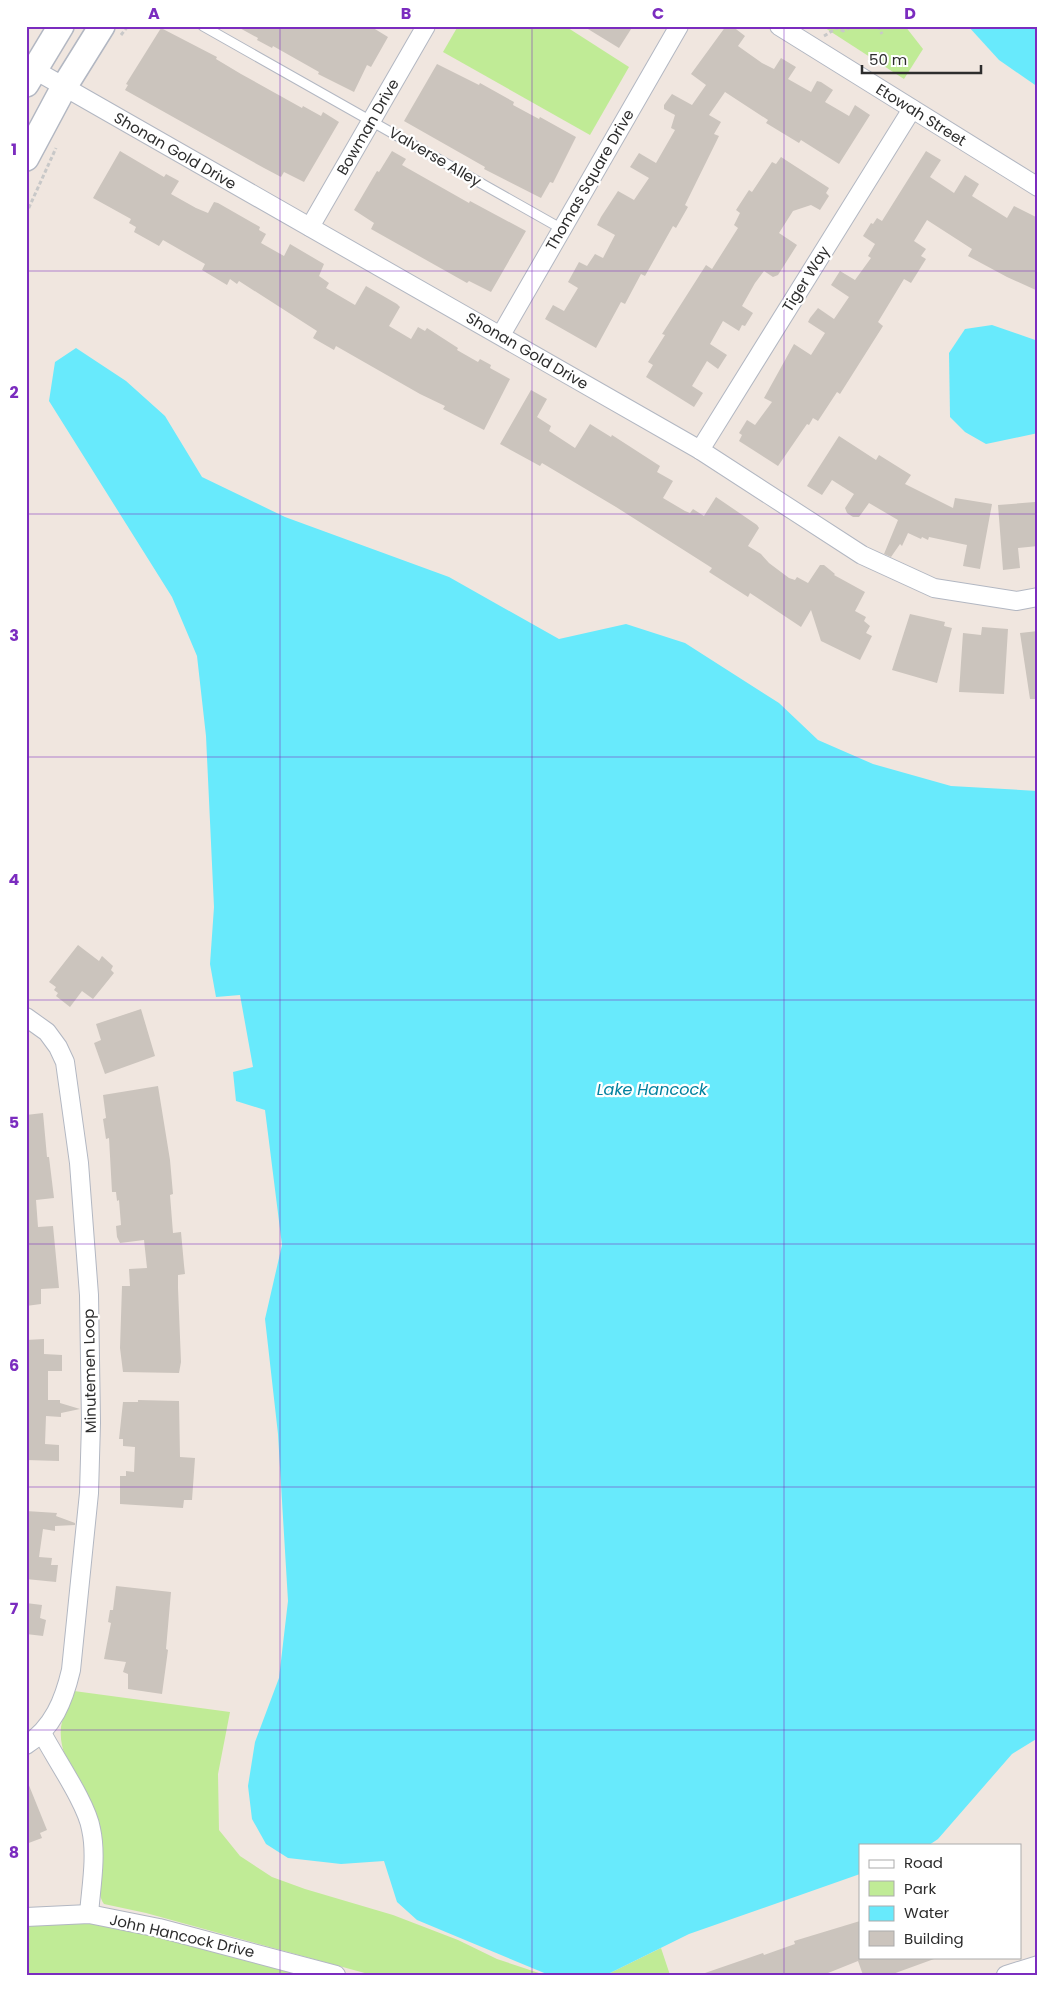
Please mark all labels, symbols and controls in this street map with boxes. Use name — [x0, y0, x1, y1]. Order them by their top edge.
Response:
text: A — [148, 2, 160, 25]
text: B — [401, 2, 411, 25]
text: C — [652, 2, 664, 25]
text: D — [904, 2, 916, 25]
scale bar — [862, 42, 980, 74]
text: 50 m — [869, 49, 907, 70]
street label: Bowman Drive — [331, 75, 404, 179]
street label: Etowah Street — [872, 78, 970, 151]
street label: Thomas Square Drive — [540, 105, 639, 254]
street label: Shonan Gold Drive — [110, 107, 240, 194]
street label: Valverse Alley — [385, 122, 486, 192]
text: 1 — [11, 138, 17, 161]
street label: Tiger Way — [777, 241, 834, 316]
street label: Shonan Gold Drive — [462, 307, 592, 394]
text: 2 — [9, 381, 19, 404]
text: 3 — [9, 624, 19, 647]
text: 4 — [9, 868, 20, 891]
water label: Lake Hancock — [597, 1078, 708, 1101]
text: 5 — [9, 1111, 19, 1134]
street label: Minutemen Loop — [78, 1308, 101, 1434]
text: 6 — [9, 1354, 19, 1377]
text: 7 — [10, 1597, 19, 1620]
text: 8 — [9, 1841, 19, 1864]
legend — [859, 1844, 1022, 1958]
text: Road — [904, 1852, 943, 1873]
text: Park — [904, 1878, 936, 1899]
text: Water — [904, 1902, 950, 1923]
street label: John Hancock Drive — [108, 1909, 257, 1962]
text: Building — [904, 1928, 964, 1949]

